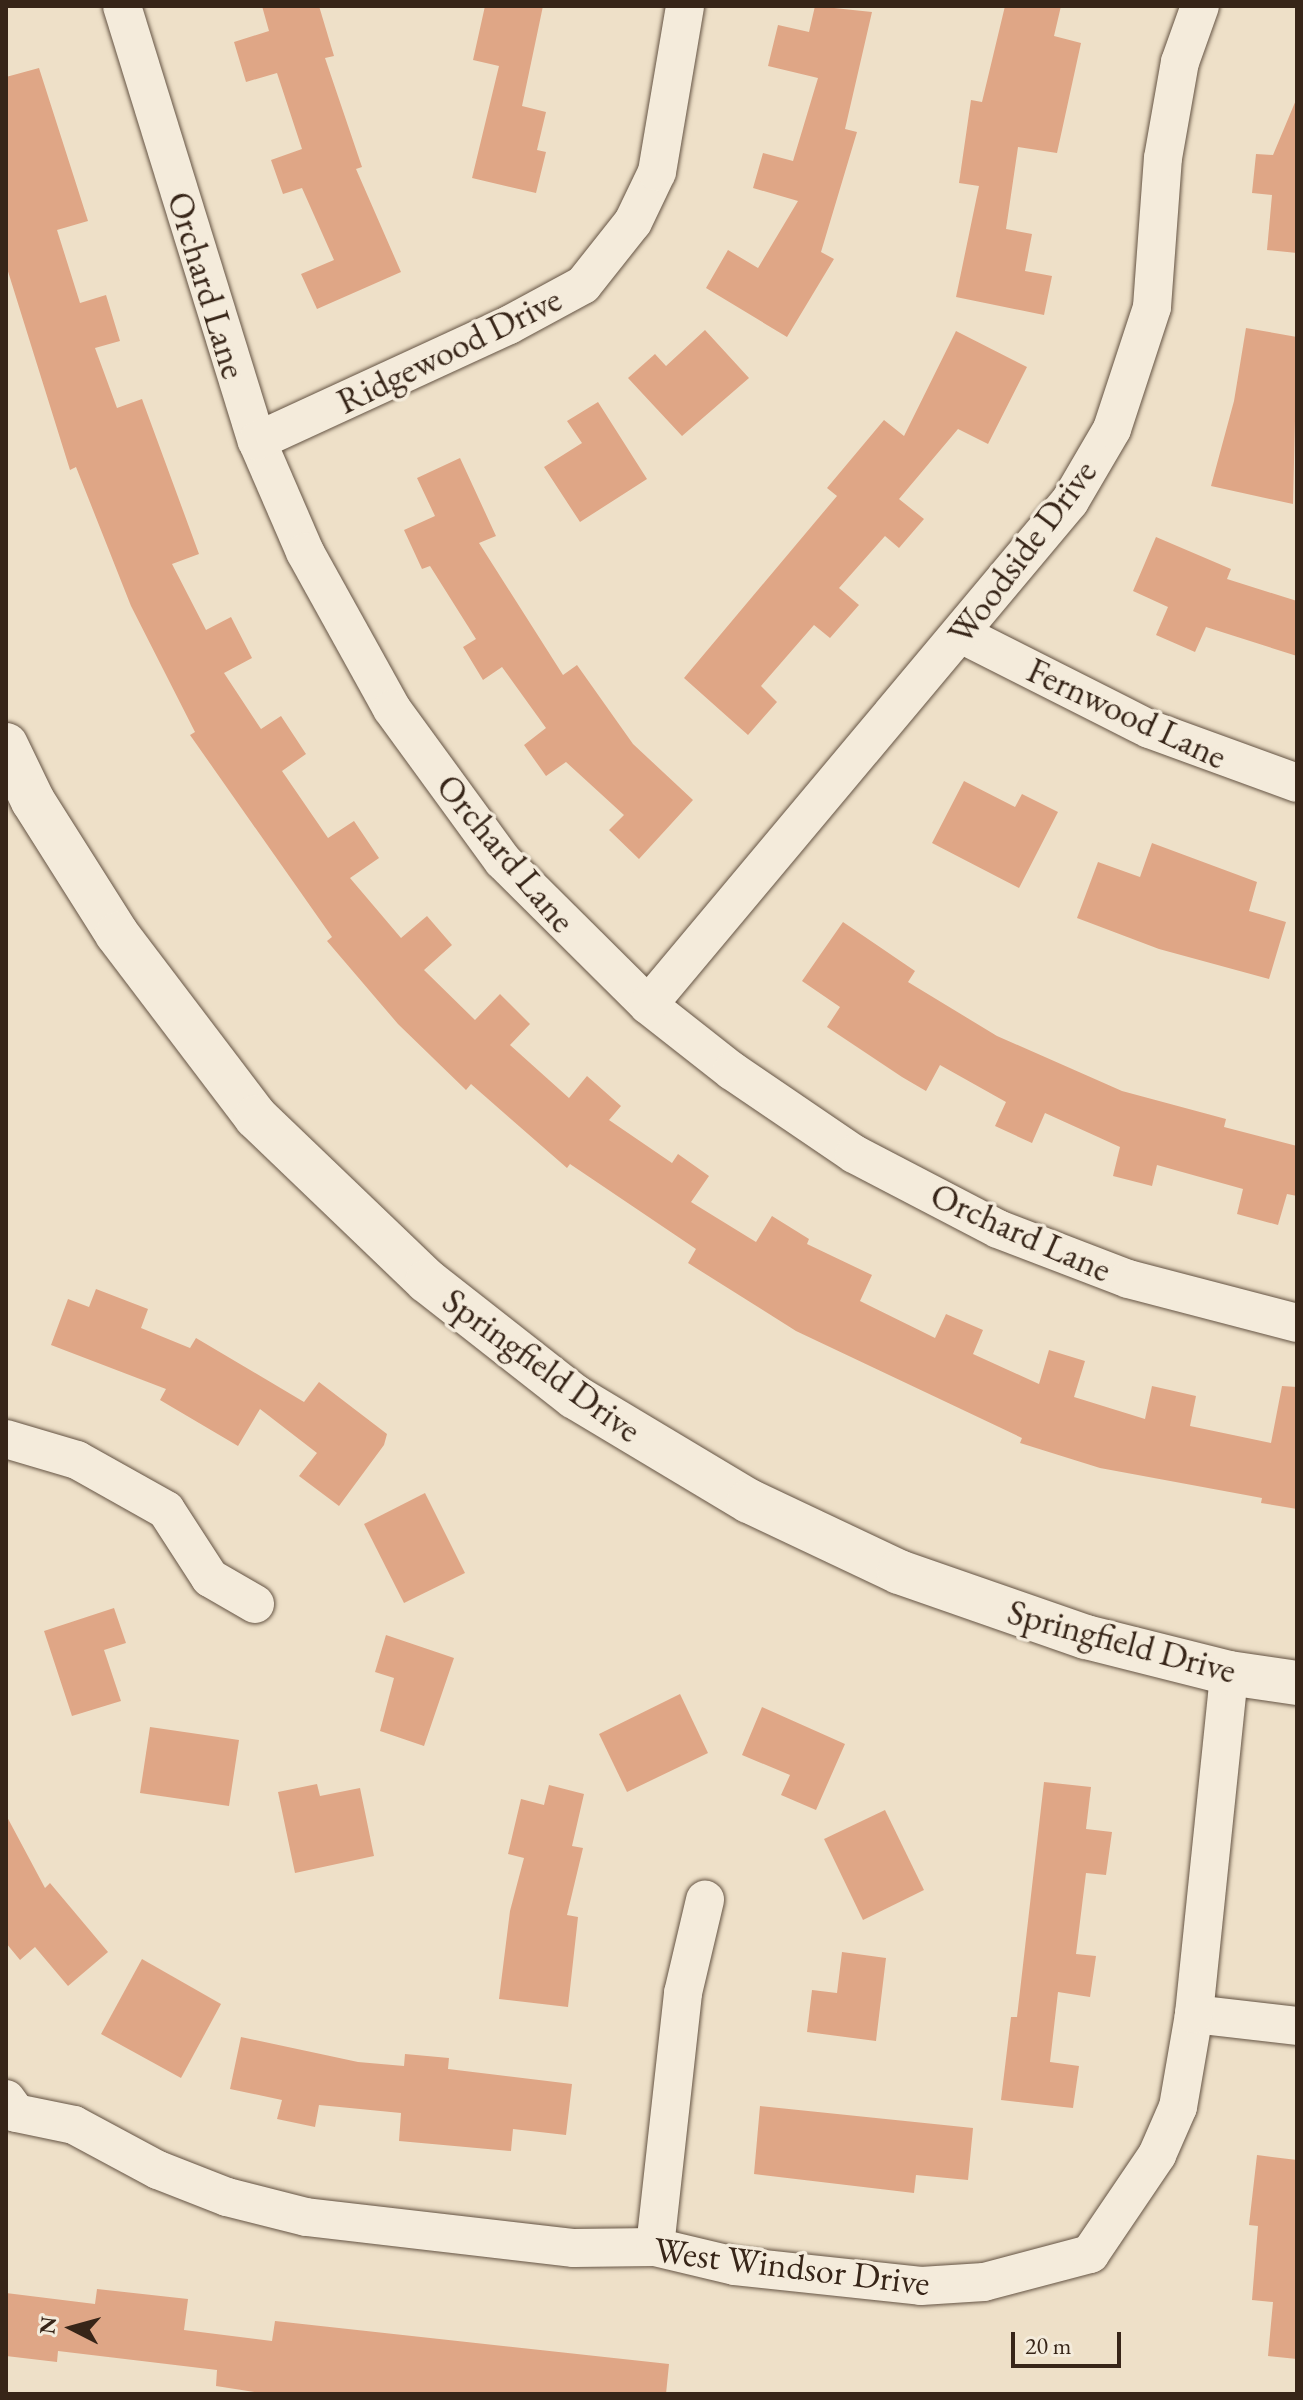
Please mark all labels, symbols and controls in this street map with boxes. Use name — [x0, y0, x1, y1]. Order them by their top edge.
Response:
street label: Orchard Lane — [158, 186, 256, 384]
street label: Ridgewood Drive — [330, 277, 568, 423]
street label: Woodside Drive — [939, 451, 1105, 653]
street label: Fernwood Lane — [1021, 648, 1233, 778]
street label: Orchard Lane — [427, 765, 585, 941]
street label: Orchard Lane — [924, 1173, 1118, 1291]
street label: Springfield Drive — [434, 1279, 650, 1451]
street label: Springfield Drive — [1003, 1590, 1241, 1692]
street label: West Windsor Drive — [652, 2228, 932, 2304]
north arrow — [32, 2288, 112, 2368]
text: N — [32, 2315, 63, 2336]
scale bar — [1015, 2316, 1125, 2366]
text: 20 m — [1025, 2330, 1072, 2361]

